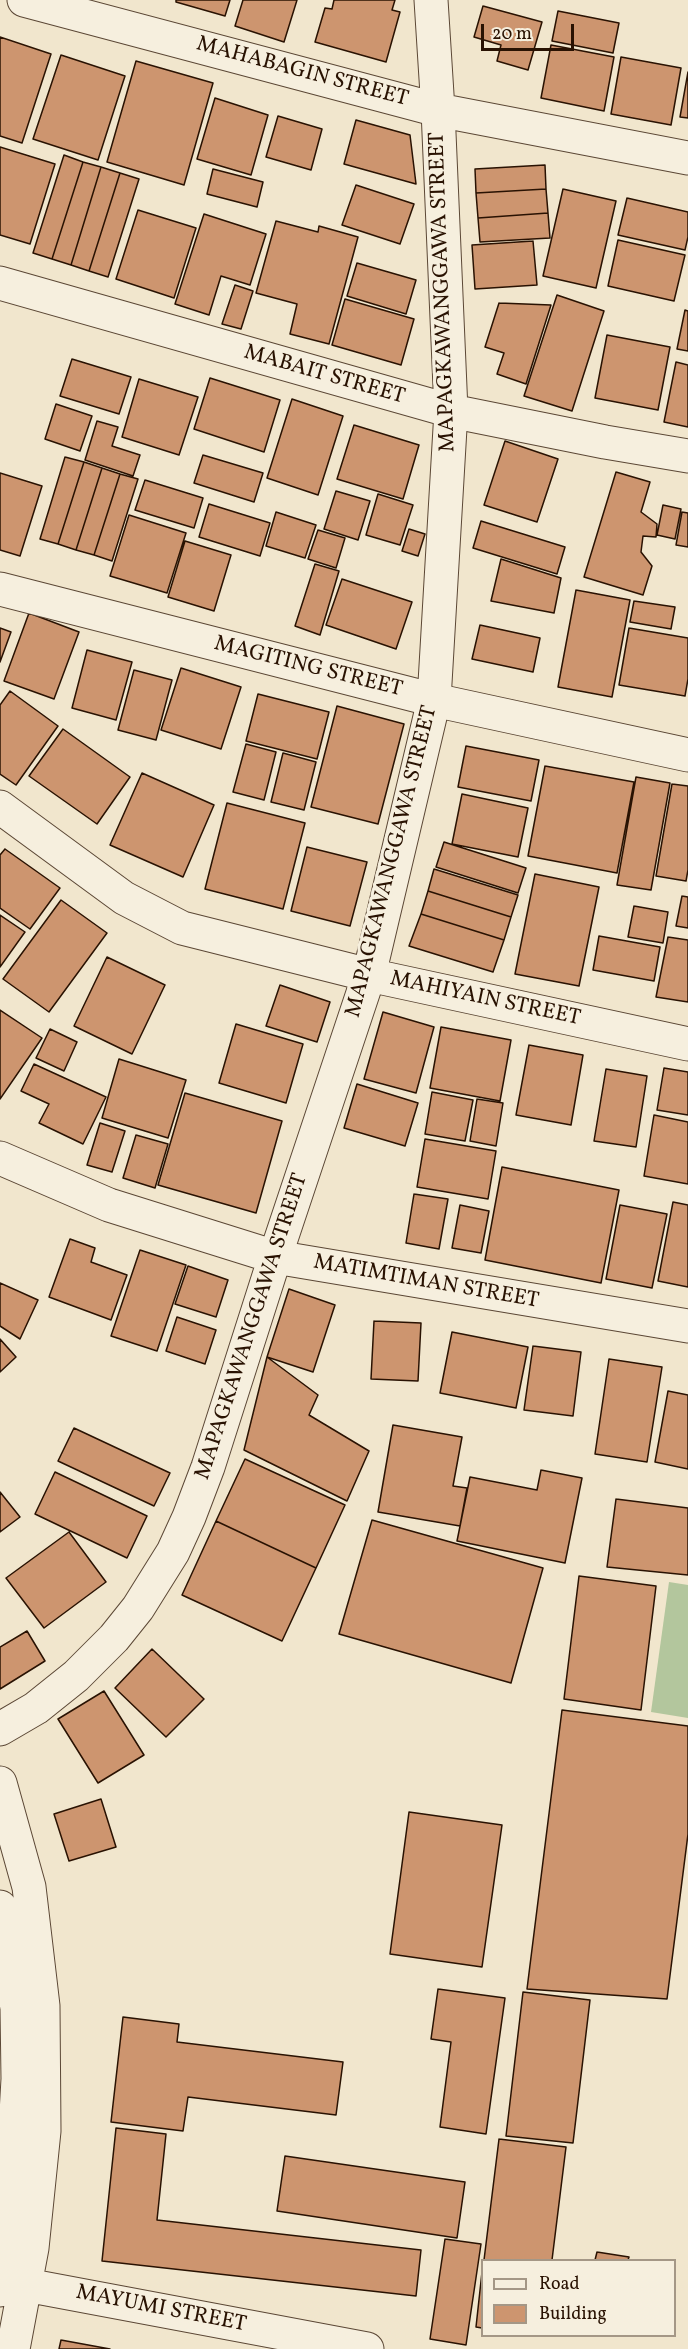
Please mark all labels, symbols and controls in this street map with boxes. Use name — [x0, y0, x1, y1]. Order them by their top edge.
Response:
scale bar — [484, 12, 577, 50]
text: 20 m — [492, 22, 532, 47]
street label: MAHABAGIN STREET — [193, 32, 411, 114]
street label: MAPAGKAWANGGAWA STREET — [425, 132, 463, 452]
street label: MABAIT STREET — [240, 340, 408, 412]
street label: MAGITING STREET — [211, 632, 405, 704]
street label: MAPAGKAWANGGAWA STREET — [341, 703, 445, 1021]
street label: MAHIYAIN STREET — [387, 967, 583, 1033]
street label: MAPAGKAWANGGAWA STREET — [191, 1171, 315, 1483]
street label: MATIMTIMAN STREET — [311, 1250, 541, 1316]
legend — [481, 2259, 676, 2337]
text: Road — [539, 2272, 580, 2297]
street label: MAYUMI STREET — [74, 2281, 248, 2339]
text: Building — [539, 2302, 607, 2327]

